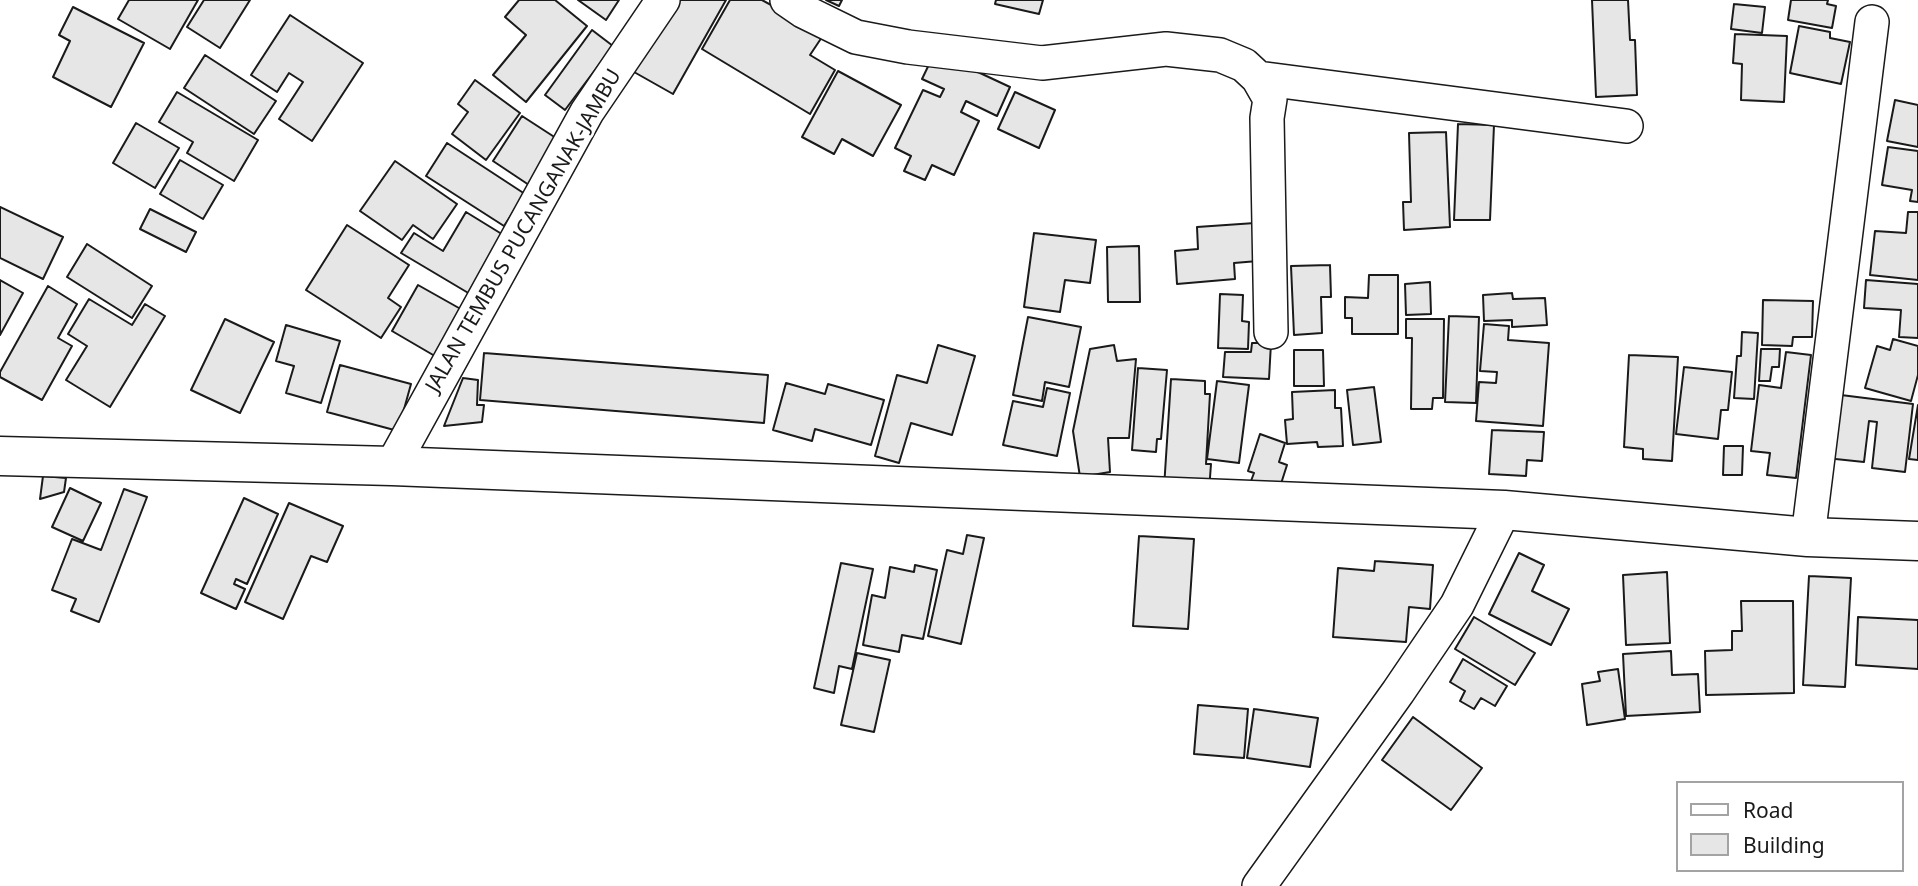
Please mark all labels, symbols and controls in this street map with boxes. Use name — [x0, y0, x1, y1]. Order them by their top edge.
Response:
street label: JALAN TEMBUS PUCANGANAK-JAMBU — [421, 65, 627, 397]
legend — [1676, 781, 1904, 872]
text: Road — [1743, 796, 1793, 824]
text: Building — [1743, 831, 1825, 859]

